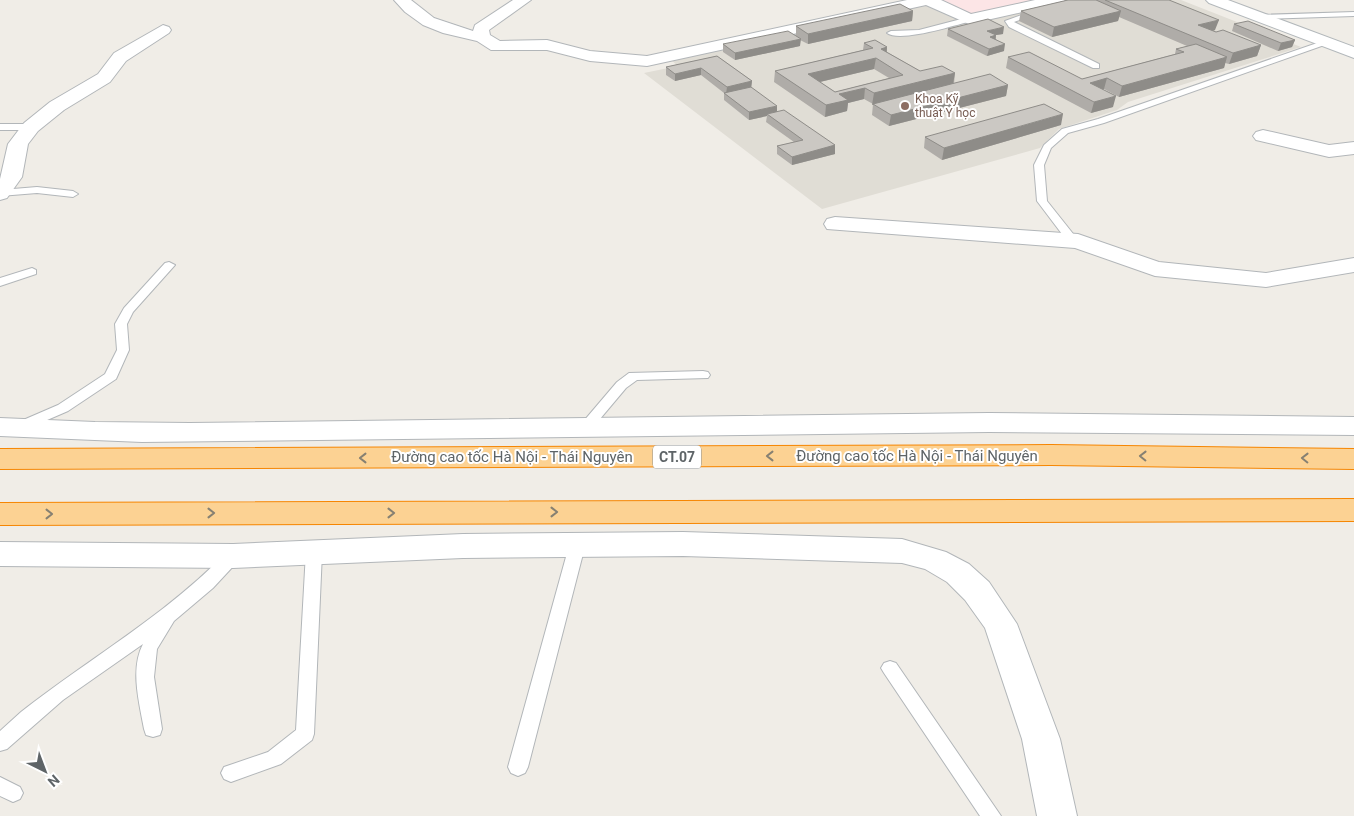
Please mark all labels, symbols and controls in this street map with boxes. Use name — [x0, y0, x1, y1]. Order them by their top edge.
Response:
place label: Khoa Kỹ thuật Y học — [915, 92, 976, 120]
marker: Khoa Kỹ thuật Y học — [899, 100, 911, 112]
road number: CT.07 — [653, 446, 701, 468]
street label: Đường cao tốc Hà Nội - Thái Nguyên — [796, 447, 1038, 465]
street label: Đường cao tốc Hà Nội - Thái Nguyên — [391, 448, 633, 466]
one-way arrow — [766, 451, 774, 461]
one-way arrow — [1139, 451, 1146, 461]
one-way arrow — [359, 453, 366, 463]
one-way arrow — [1301, 453, 1309, 463]
one-way arrow — [550, 507, 558, 517]
one-way arrow — [208, 508, 215, 518]
one-way arrow — [388, 508, 395, 518]
one-way arrow — [45, 509, 53, 519]
north arrow — [20, 746, 70, 796]
text: N — [45, 771, 63, 790]

